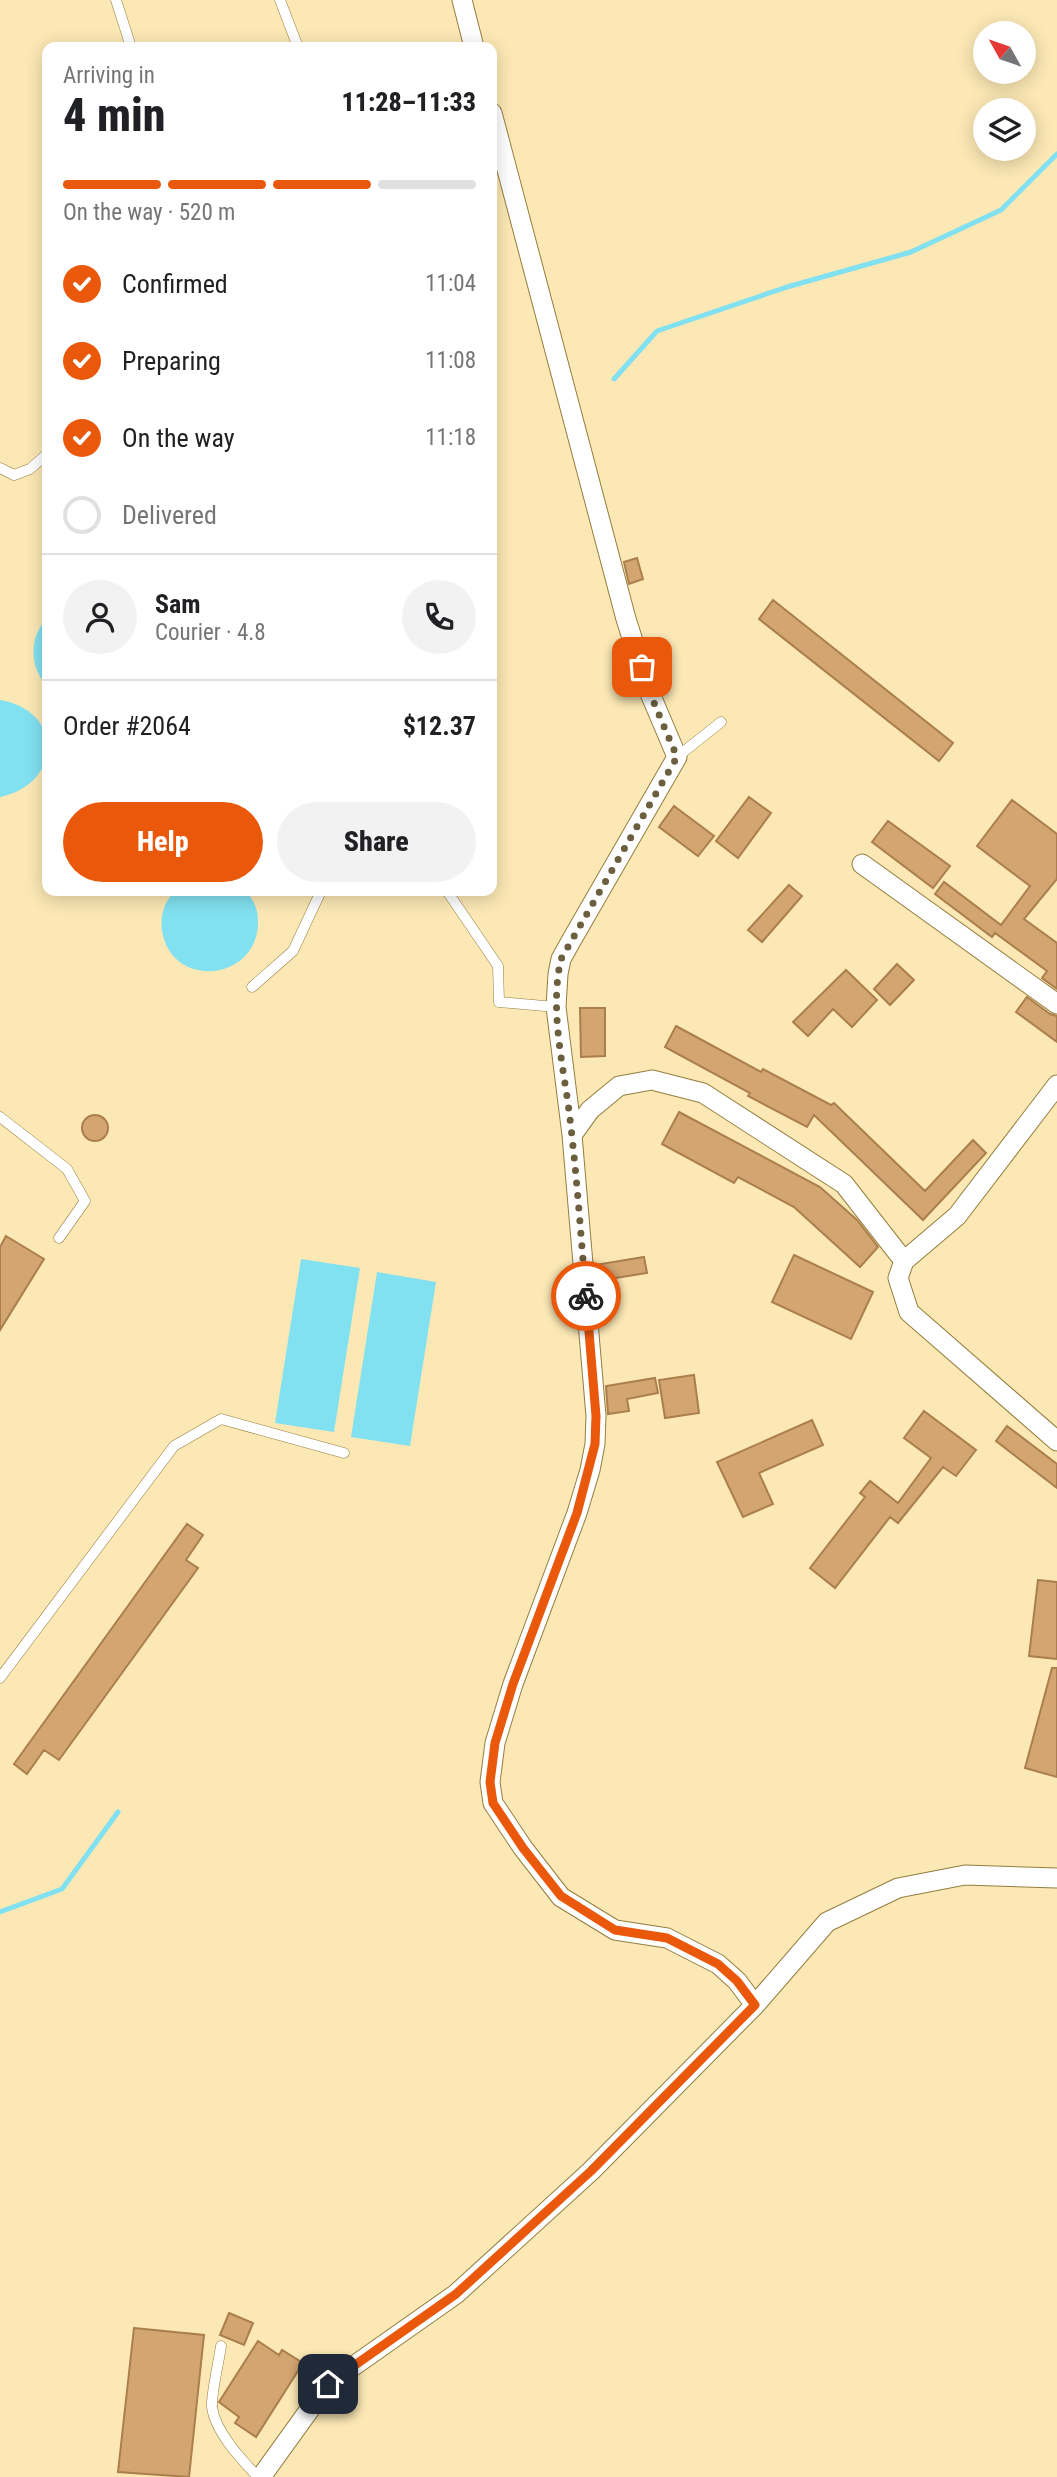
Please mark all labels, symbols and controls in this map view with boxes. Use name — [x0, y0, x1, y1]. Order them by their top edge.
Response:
north arrow — [973, 21, 1036, 84]
map controls — [973, 21, 1036, 161]
text: Arriving in — [63, 62, 155, 89]
text: 11:28–11:33 — [342, 87, 476, 117]
text: 4 min — [63, 88, 166, 142]
button: layers — [973, 98, 1036, 161]
text: On the way · 520 m — [63, 199, 235, 226]
icon: check — [63, 265, 101, 303]
text: Confirmed — [122, 269, 228, 299]
text: 11:04 — [425, 270, 476, 297]
icon: check — [63, 342, 101, 380]
text: Preparing — [122, 346, 221, 376]
text: 11:08 — [425, 347, 476, 374]
icon: check — [63, 419, 101, 457]
text: On the way — [122, 423, 235, 453]
text: 11:18 — [425, 424, 476, 451]
text: Delivered — [122, 500, 217, 530]
button: person — [63, 580, 137, 654]
button: phone — [402, 580, 476, 654]
text: Sam — [155, 589, 201, 619]
text: Courier · 4.8 — [155, 619, 266, 646]
pin — [612, 637, 672, 697]
icon: bag — [623, 648, 661, 686]
text: Order #2064 — [63, 711, 191, 741]
text: $12.37 — [403, 711, 476, 741]
button: Help — [63, 802, 263, 882]
button: Share — [277, 802, 476, 882]
courier — [551, 1261, 621, 1331]
icon: bike — [567, 1277, 605, 1315]
pin — [298, 2354, 358, 2414]
icon: home — [309, 2365, 347, 2403]

